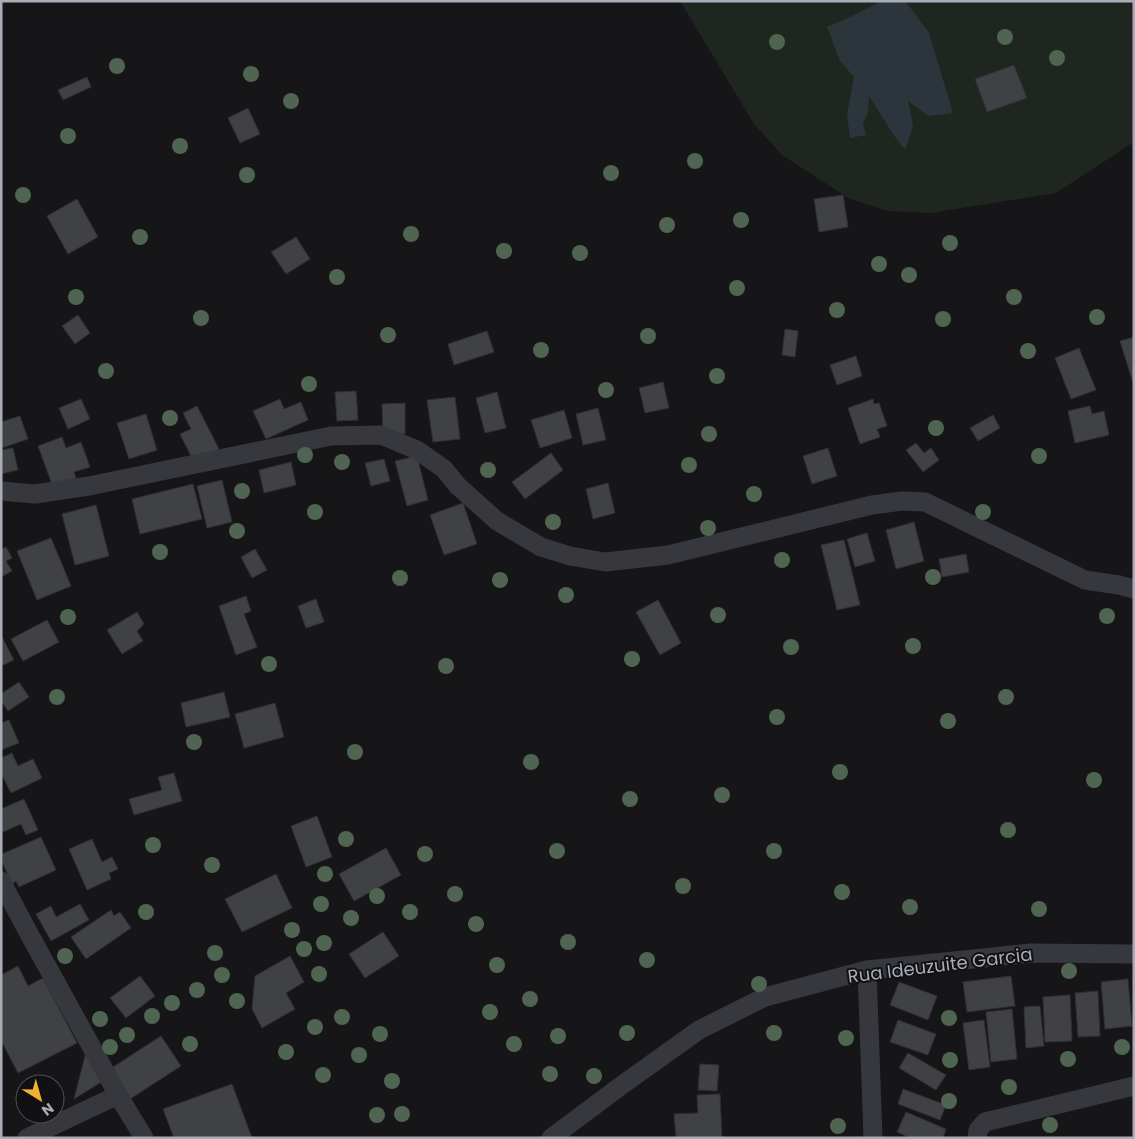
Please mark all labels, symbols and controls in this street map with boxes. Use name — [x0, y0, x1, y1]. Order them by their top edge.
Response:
street label: Rua Ideuzuite Garcia — [846, 941, 1034, 989]
north arrow — [15, 1074, 65, 1124]
text: N — [38, 1098, 58, 1121]

